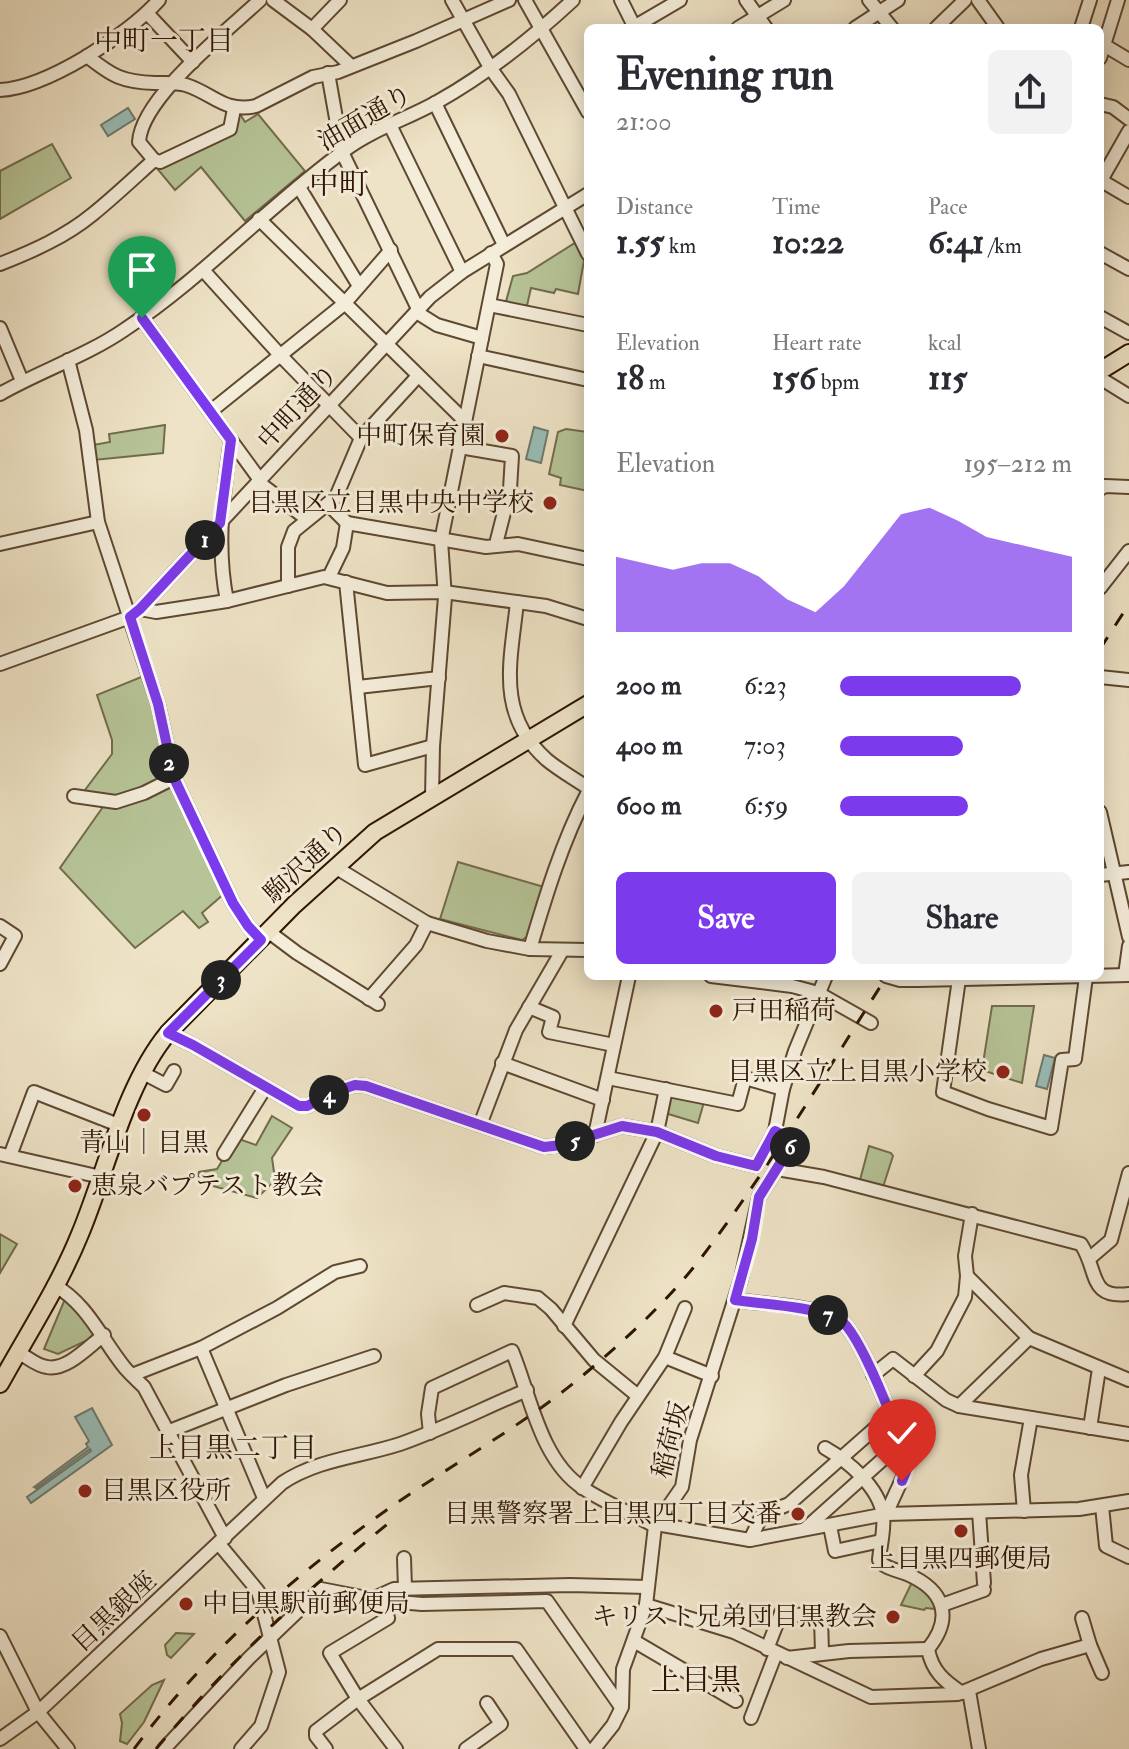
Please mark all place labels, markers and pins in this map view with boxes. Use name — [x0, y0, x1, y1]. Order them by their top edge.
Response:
pin — [108, 236, 176, 318]
place label: 中町保育園 — [356, 420, 486, 452]
marker: 中町保育園 — [493, 427, 511, 445]
place label: 目黒区立目黒中央中学校 — [248, 487, 534, 519]
marker: 目黒区立目黒中央中学校 — [541, 494, 559, 512]
pin: 1 — [185, 520, 225, 560]
pin: 2 — [149, 743, 189, 783]
pin: 3 — [201, 960, 241, 1000]
place label: 戸田稲荷 — [732, 995, 836, 1027]
marker: 戸田稲荷 — [707, 1002, 725, 1020]
place label: 目黒区立上目黒小学校 — [727, 1056, 987, 1088]
marker: 目黒区立上目黒小学校 — [994, 1063, 1012, 1081]
pin: 4 — [309, 1075, 349, 1115]
marker: 青山｜目黒 — [135, 1106, 153, 1124]
pin: 5 — [555, 1121, 595, 1161]
place label: 青山｜目黒 — [79, 1127, 209, 1159]
pin: 6 — [770, 1127, 810, 1167]
place label: 恵泉バプテスト教会 — [91, 1170, 324, 1202]
marker: 恵泉バプテスト教会 — [66, 1177, 84, 1195]
pin: 7 — [808, 1295, 848, 1335]
pin — [868, 1399, 936, 1481]
place label: 目黒区役所 — [101, 1475, 231, 1507]
marker: 目黒区役所 — [76, 1482, 94, 1500]
place label: 目黒警察署上目黒四丁目交番 — [444, 1498, 782, 1530]
marker: 目黒警察署上目黒四丁目交番 — [789, 1505, 807, 1523]
marker: 上目黒四郵便局 — [952, 1522, 970, 1540]
place label: 上目黒四郵便局 — [870, 1543, 1052, 1575]
place label: 中目黒駅前郵便局 — [202, 1588, 410, 1620]
marker: 中目黒駅前郵便局 — [177, 1595, 195, 1613]
place label: キリスト兄弟団目黒教会 — [592, 1601, 877, 1633]
marker: キリスト兄弟団目黒教会 — [884, 1608, 902, 1626]

